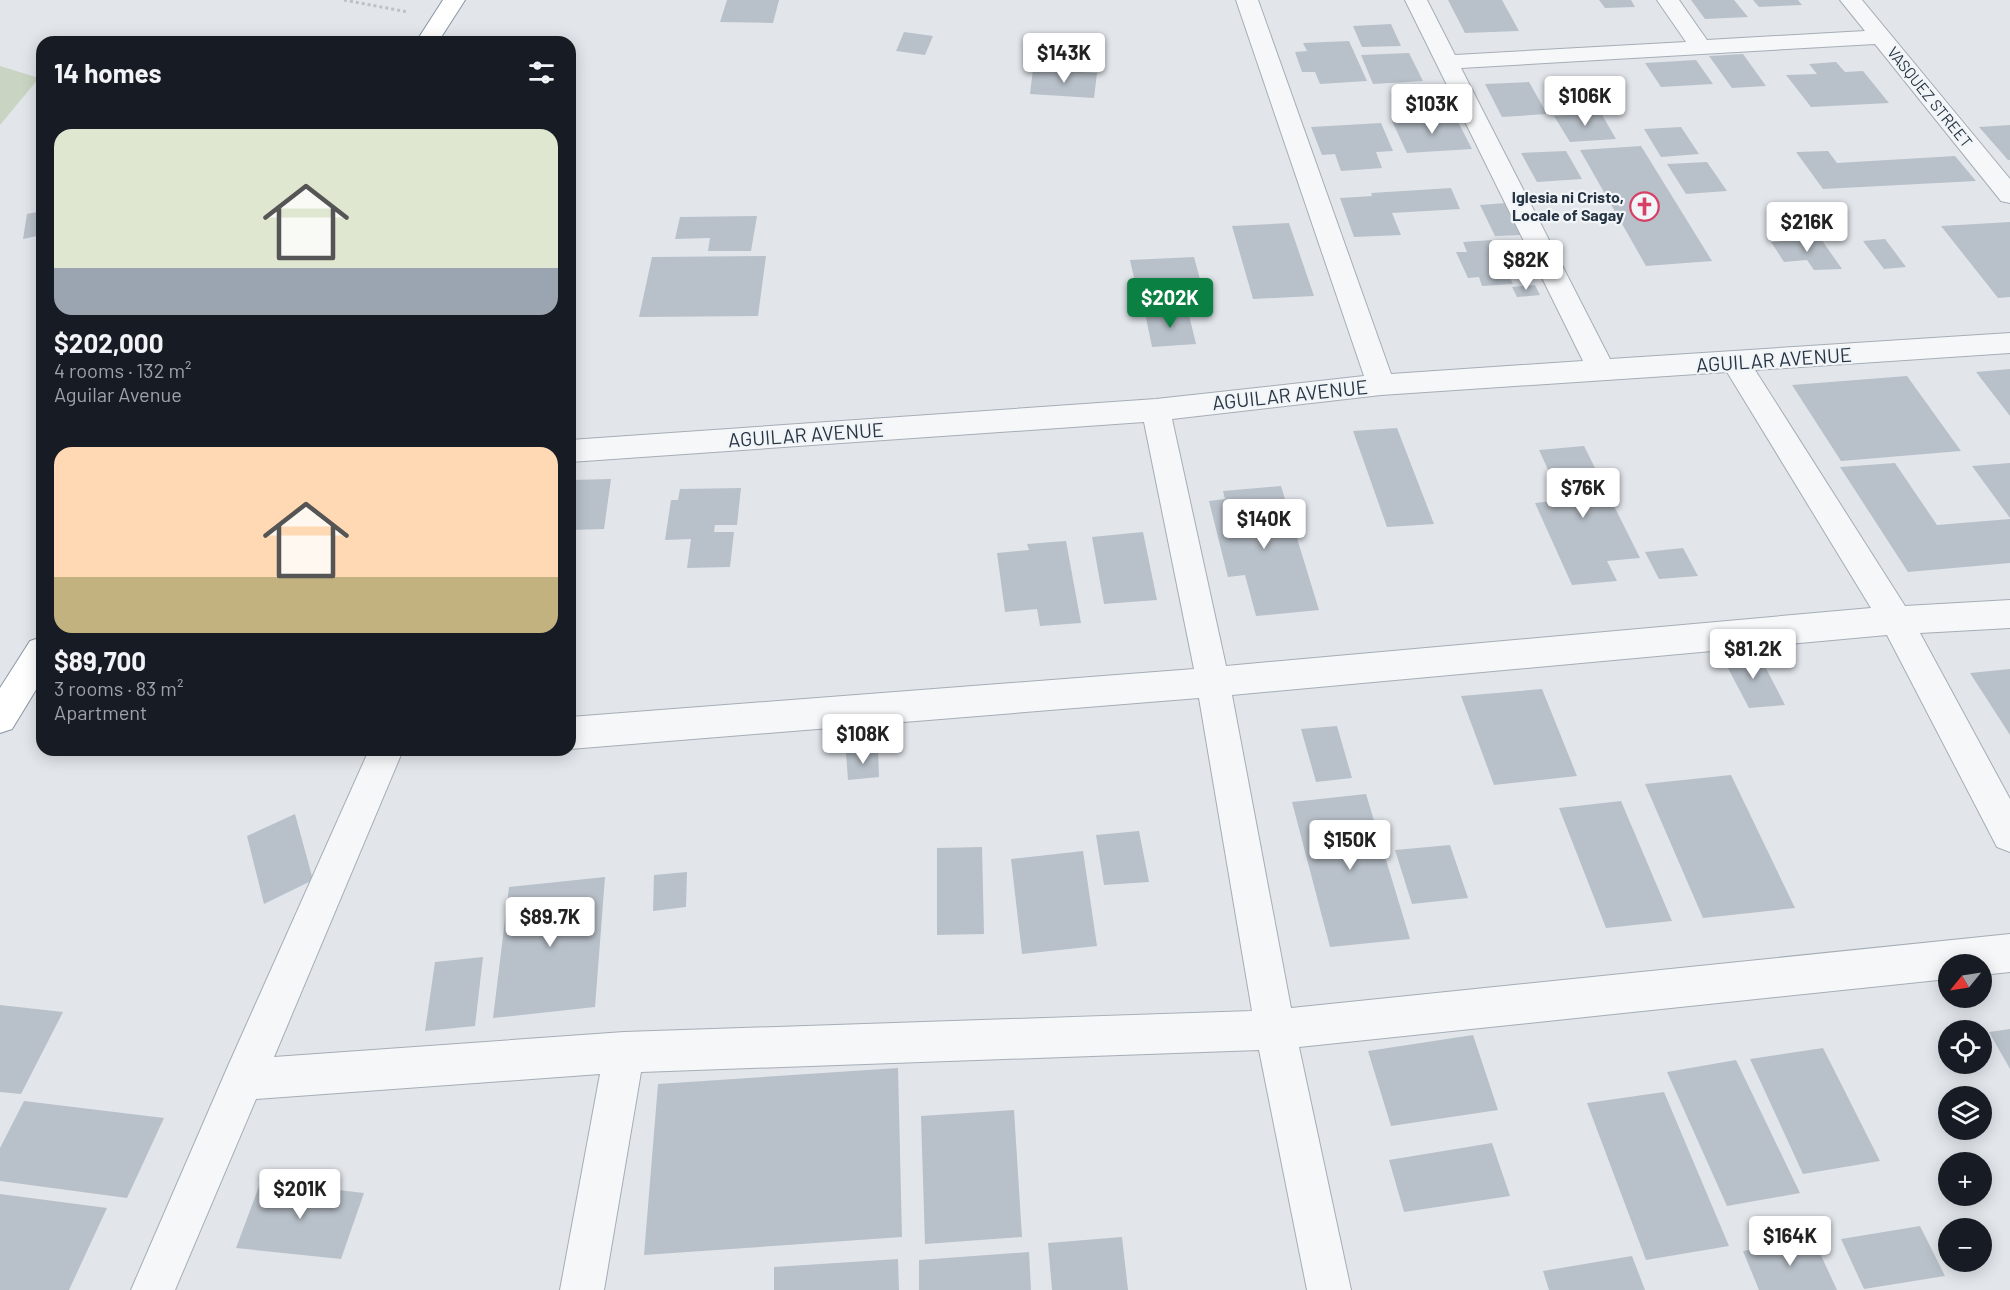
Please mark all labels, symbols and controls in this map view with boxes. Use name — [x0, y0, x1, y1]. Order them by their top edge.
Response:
pin: $143K — [1022, 33, 1106, 84]
text: $143K — [1037, 40, 1091, 64]
street label: VASQUEZ STREET — [1884, 43, 1977, 151]
icon: filters — [525, 56, 558, 89]
text: 14 homes — [54, 57, 161, 88]
pin: $106K — [1543, 76, 1627, 127]
text: $106K — [1558, 83, 1612, 107]
pin: $103K — [1390, 84, 1474, 135]
text: $103K — [1405, 91, 1459, 115]
icon: home — [252, 168, 360, 276]
place label: Iglesia ni Cristo, Locale of Sagay — [1512, 187, 1624, 224]
church icon: Iglesia ni Cristo, Locale of Sagay — [1629, 190, 1661, 222]
pin: $216K — [1765, 202, 1849, 253]
text: $216K — [1781, 209, 1833, 233]
pin: $82K — [1490, 240, 1562, 291]
text: $82K — [1503, 247, 1549, 271]
pin: $202K — [1128, 278, 1212, 329]
text: $202K — [1141, 285, 1199, 309]
text: $202,000 — [54, 327, 164, 358]
street label: AGUILAR AVENUE — [1695, 342, 1853, 376]
text: 4 rooms · 132 m² — [54, 358, 191, 382]
street label: AGUILAR AVENUE — [1211, 374, 1369, 414]
text: Aguilar Avenue — [54, 382, 182, 406]
street label: AGUILAR AVENUE — [727, 417, 885, 451]
pin: $76K — [1547, 468, 1619, 519]
text: $76K — [1561, 475, 1605, 499]
icon: home — [252, 486, 360, 594]
pin: $140K — [1222, 499, 1306, 550]
text: $140K — [1237, 506, 1291, 530]
pin: $81.2K — [1704, 629, 1802, 680]
text: $81.2K — [1724, 636, 1782, 660]
text: $89,700 — [54, 645, 146, 676]
text: 3 rooms · 83 m² — [54, 676, 183, 700]
text: Apartment — [54, 700, 147, 724]
pin: $108K — [821, 714, 905, 765]
text: $108K — [836, 721, 890, 745]
pin: $150K — [1308, 820, 1392, 871]
text: $150K — [1323, 827, 1377, 851]
pin: $89.7K — [501, 897, 599, 948]
text: $89.7K — [520, 904, 580, 928]
north arrow — [1938, 954, 1992, 1008]
map controls — [1938, 954, 1992, 1272]
button: locate — [1938, 1020, 1992, 1074]
button: layers — [1938, 1086, 1992, 1140]
button: + — [1938, 1152, 1992, 1206]
pin: $201K — [258, 1169, 342, 1220]
text: $201K — [273, 1176, 327, 1200]
pin: $164K — [1748, 1216, 1832, 1267]
button: − — [1938, 1218, 1992, 1272]
text: $164K — [1763, 1223, 1817, 1247]

